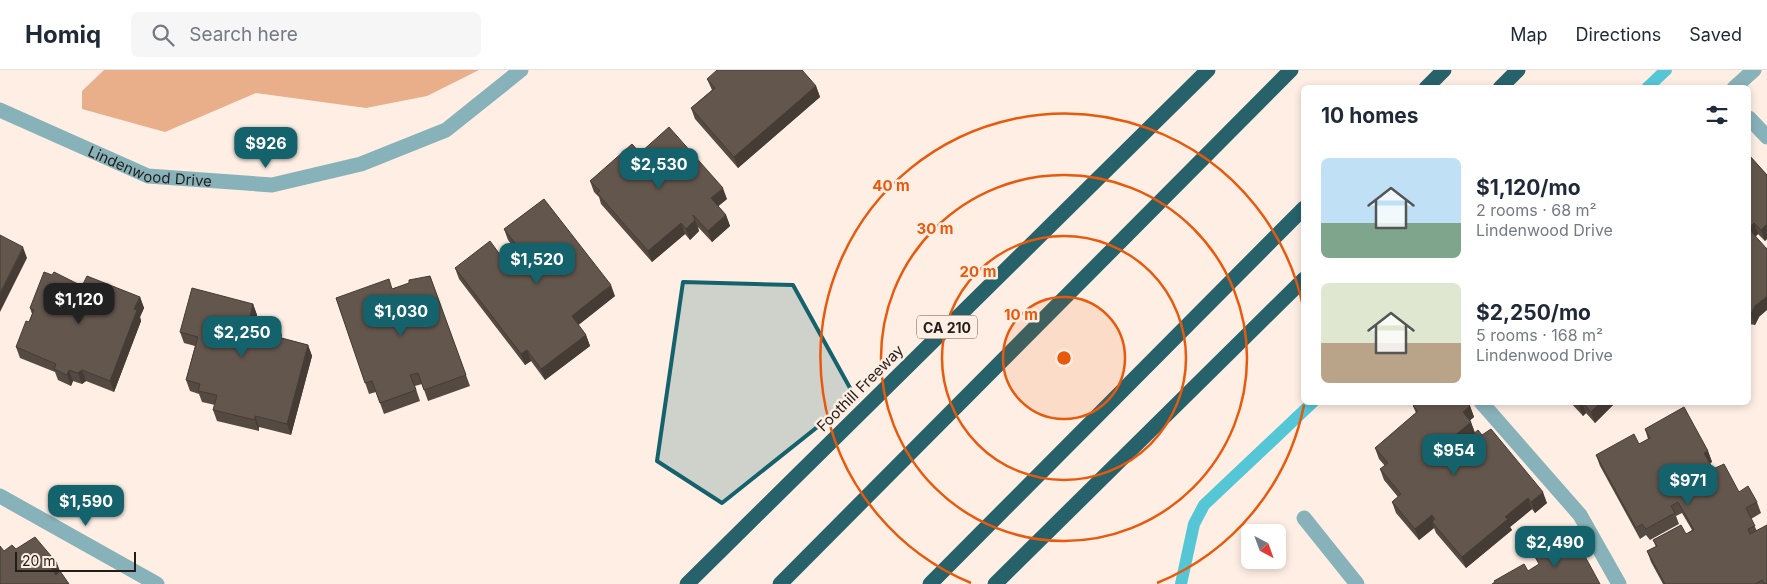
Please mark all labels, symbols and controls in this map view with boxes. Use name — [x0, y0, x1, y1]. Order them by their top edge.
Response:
search box — [131, 12, 481, 57]
text: Homiq — [25, 20, 101, 49]
icon: search — [149, 21, 177, 49]
text: Search here — [189, 23, 298, 46]
text: Map — [1510, 24, 1548, 45]
text: Directions — [1576, 24, 1661, 45]
text: Saved — [1689, 24, 1742, 45]
icon: filters — [1703, 101, 1731, 129]
text: 10 homes — [1321, 103, 1419, 128]
pin: $926 — [236, 126, 296, 169]
text: $926 — [245, 133, 287, 153]
street label: Lindenwood Drive — [85, 141, 213, 190]
pin: $2,530 — [618, 148, 700, 190]
text: $2,530 — [630, 154, 688, 174]
text: $1,120/mo — [1476, 175, 1581, 200]
text: 40 m — [872, 176, 910, 195]
icon: home — [1361, 178, 1421, 238]
text: 2 rooms · 68 m² — [1476, 200, 1597, 220]
text: 30 m — [916, 219, 954, 238]
text: Lindenwood Drive — [1476, 220, 1613, 240]
pin: $1,520 — [496, 242, 578, 285]
text: $1,520 — [510, 249, 564, 269]
text: 20 m — [960, 262, 996, 281]
pin: $1,120 — [38, 282, 120, 325]
text: $1,120 — [54, 289, 104, 309]
pin: $1,030 — [360, 294, 442, 337]
text: $2,250/mo — [1476, 300, 1591, 325]
text: $1,030 — [374, 301, 428, 321]
icon: home — [1361, 303, 1421, 363]
text: 10 m — [1004, 305, 1038, 324]
pin: $2,250 — [201, 316, 283, 358]
road number: CA 210 — [917, 316, 977, 338]
text: $2,250 — [214, 322, 271, 342]
text: 5 rooms · 168 m² — [1476, 325, 1603, 345]
street label: Foothill Freeway — [813, 340, 908, 435]
text: Lindenwood Drive — [1476, 345, 1613, 365]
centre of rings — [1055, 349, 1073, 367]
pin: $954 — [1424, 434, 1484, 476]
text: $954 — [1433, 440, 1475, 460]
pin: $971 — [1658, 464, 1718, 506]
text: $971 — [1670, 470, 1706, 490]
pin: $1,590 — [45, 484, 127, 527]
text: $1,590 — [59, 491, 113, 511]
north arrow — [1241, 524, 1286, 569]
map controls — [1241, 524, 1286, 569]
pin: $2,490 — [1514, 526, 1596, 568]
text: $2,490 — [1526, 532, 1584, 552]
scale bar — [15, 549, 136, 572]
text: 20 m — [22, 552, 56, 569]

